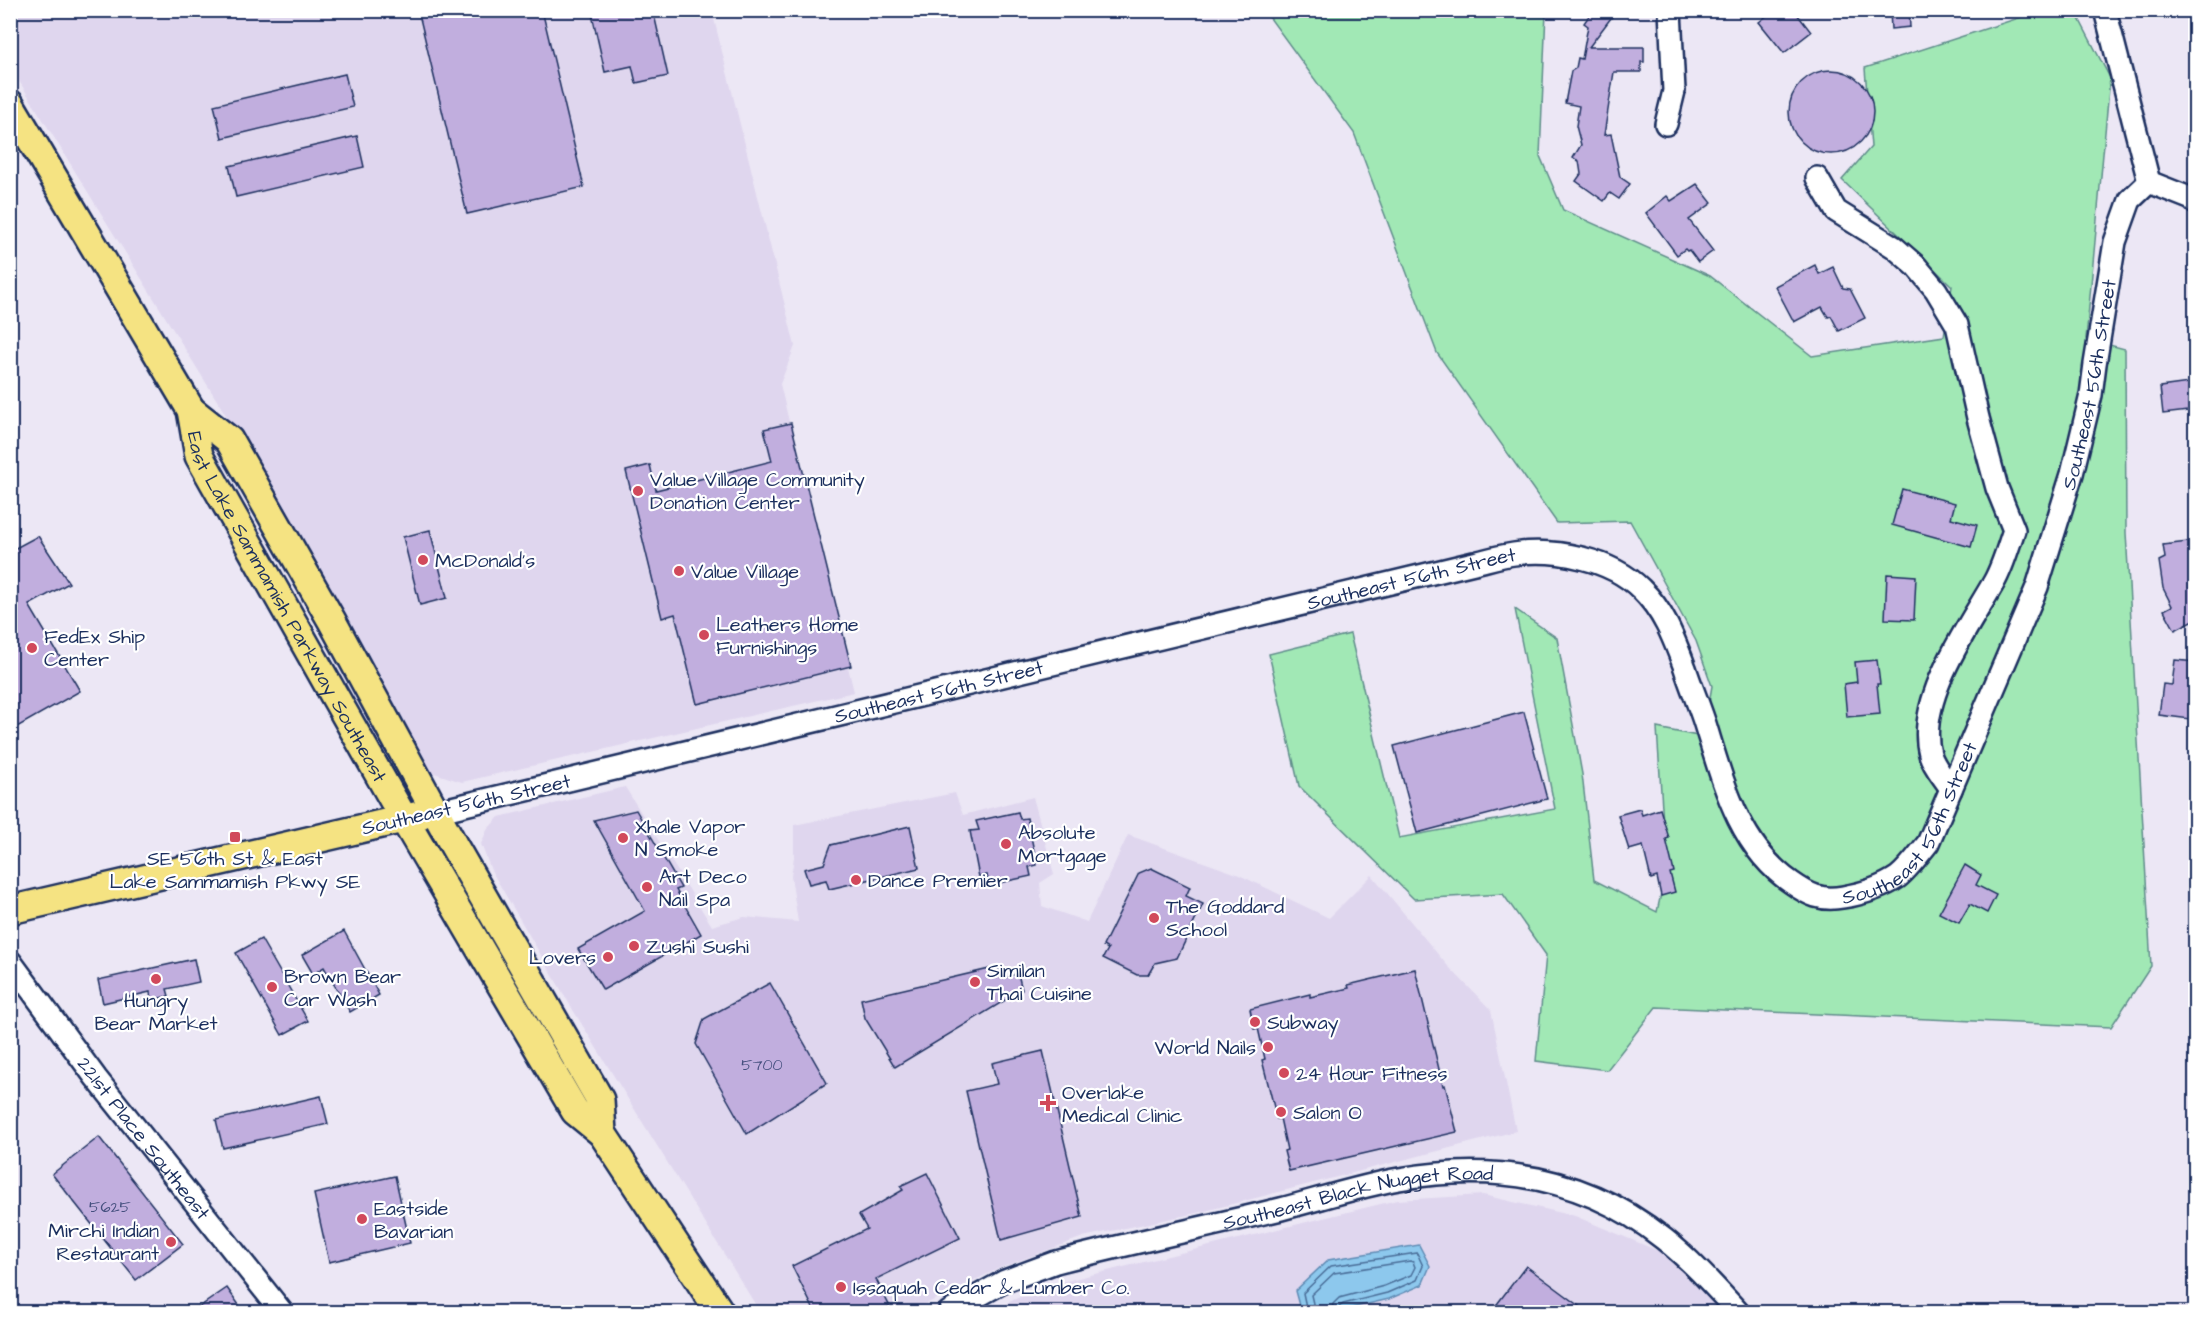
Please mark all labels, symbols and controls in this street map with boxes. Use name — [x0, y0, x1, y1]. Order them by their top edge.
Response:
street label: Southeast 56th Street — [2055, 277, 2124, 493]
street label: East Lake Sammamish Parkway Southeast — [180, 429, 393, 788]
place label: Value Village Community Donation Center — [650, 466, 865, 517]
marker: Value Village Community Donation Center — [631, 484, 645, 498]
street label: Southeast 56th Street — [1304, 541, 1518, 618]
place label: McDonald's — [435, 547, 535, 575]
marker: McDonald's — [416, 553, 430, 567]
place label: Value Village — [691, 558, 799, 587]
marker: Value Village — [672, 564, 686, 578]
place label: Leathers Home Furnishings — [716, 611, 859, 663]
place label: FedEx Ship Center — [44, 623, 145, 674]
marker: Leathers Home Furnishings — [697, 628, 711, 642]
marker: FedEx Ship Center — [25, 641, 39, 655]
street label: Southeast 56th Street — [832, 654, 1046, 731]
street label: Southeast 56th Street — [1840, 738, 1984, 912]
street label: Southeast 56th Street — [359, 767, 574, 843]
place label: Xhale Vapor N Smoke — [635, 813, 745, 864]
place label: Absolute Mortgage — [1018, 819, 1107, 871]
marker: SE 56th St & East Lake Sammamish Pkwy SE — [228, 830, 242, 844]
marker: Xhale Vapor N Smoke — [616, 831, 630, 845]
marker: Absolute Mortgage — [999, 837, 1013, 851]
place label: SE 56th St & East Lake Sammamish Pkwy SE — [110, 845, 361, 897]
place label: Art Deco Nail Spa — [659, 863, 747, 914]
place label: Dance Premier — [868, 867, 1008, 895]
marker: Dance Premier — [849, 873, 863, 887]
marker: Art Deco Nail Spa — [640, 880, 654, 894]
place label: The Goddard School — [1166, 893, 1284, 944]
marker: The Goddard School — [1147, 911, 1161, 925]
place label: Zushi Sushi — [646, 933, 749, 961]
marker: Zushi Sushi — [627, 939, 641, 953]
place label: Lovers — [529, 944, 596, 972]
marker: Lovers — [601, 950, 615, 964]
place label: Similan Thai Cuisine — [987, 957, 1092, 1008]
place label: Brown Bear Car Wash — [284, 963, 401, 1014]
marker: Hungry Bear Market — [149, 972, 163, 986]
marker: Similan Thai Cuisine — [968, 975, 982, 989]
marker: Brown Bear Car Wash — [265, 980, 279, 994]
place label: Hungry Bear Market — [94, 987, 218, 1038]
place label: Subway — [1267, 1009, 1339, 1038]
marker: Subway — [1248, 1015, 1262, 1029]
place label: World Nails — [1155, 1034, 1256, 1062]
marker: World Nails — [1261, 1040, 1275, 1054]
street label: 221st Place Southeast — [70, 1051, 216, 1226]
house number: 5700 — [741, 1054, 783, 1076]
place label: 24 Hour Fitness — [1296, 1060, 1447, 1088]
marker: 24 Hour Fitness — [1277, 1066, 1291, 1080]
place label: Overlake Medical Clinic — [1062, 1079, 1183, 1130]
marker: Overlake Medical Clinic — [1039, 1094, 1057, 1112]
place label: Salon O — [1293, 1099, 1362, 1127]
marker: Salon O — [1274, 1105, 1288, 1119]
street label: Southeast Black Nugget Road — [1220, 1159, 1494, 1237]
place label: Eastside Bavarian — [374, 1195, 453, 1246]
house number: 5625 — [89, 1196, 132, 1218]
marker: Eastside Bavarian — [355, 1212, 369, 1226]
place label: Mirchi Indian Restaurant — [48, 1217, 159, 1268]
marker: Mirchi Indian Restaurant — [164, 1235, 178, 1249]
place label: Issaquah Cedar & Lumber Co. — [853, 1274, 1130, 1302]
marker: Issaquah Cedar & Lumber Co. — [834, 1280, 848, 1294]

